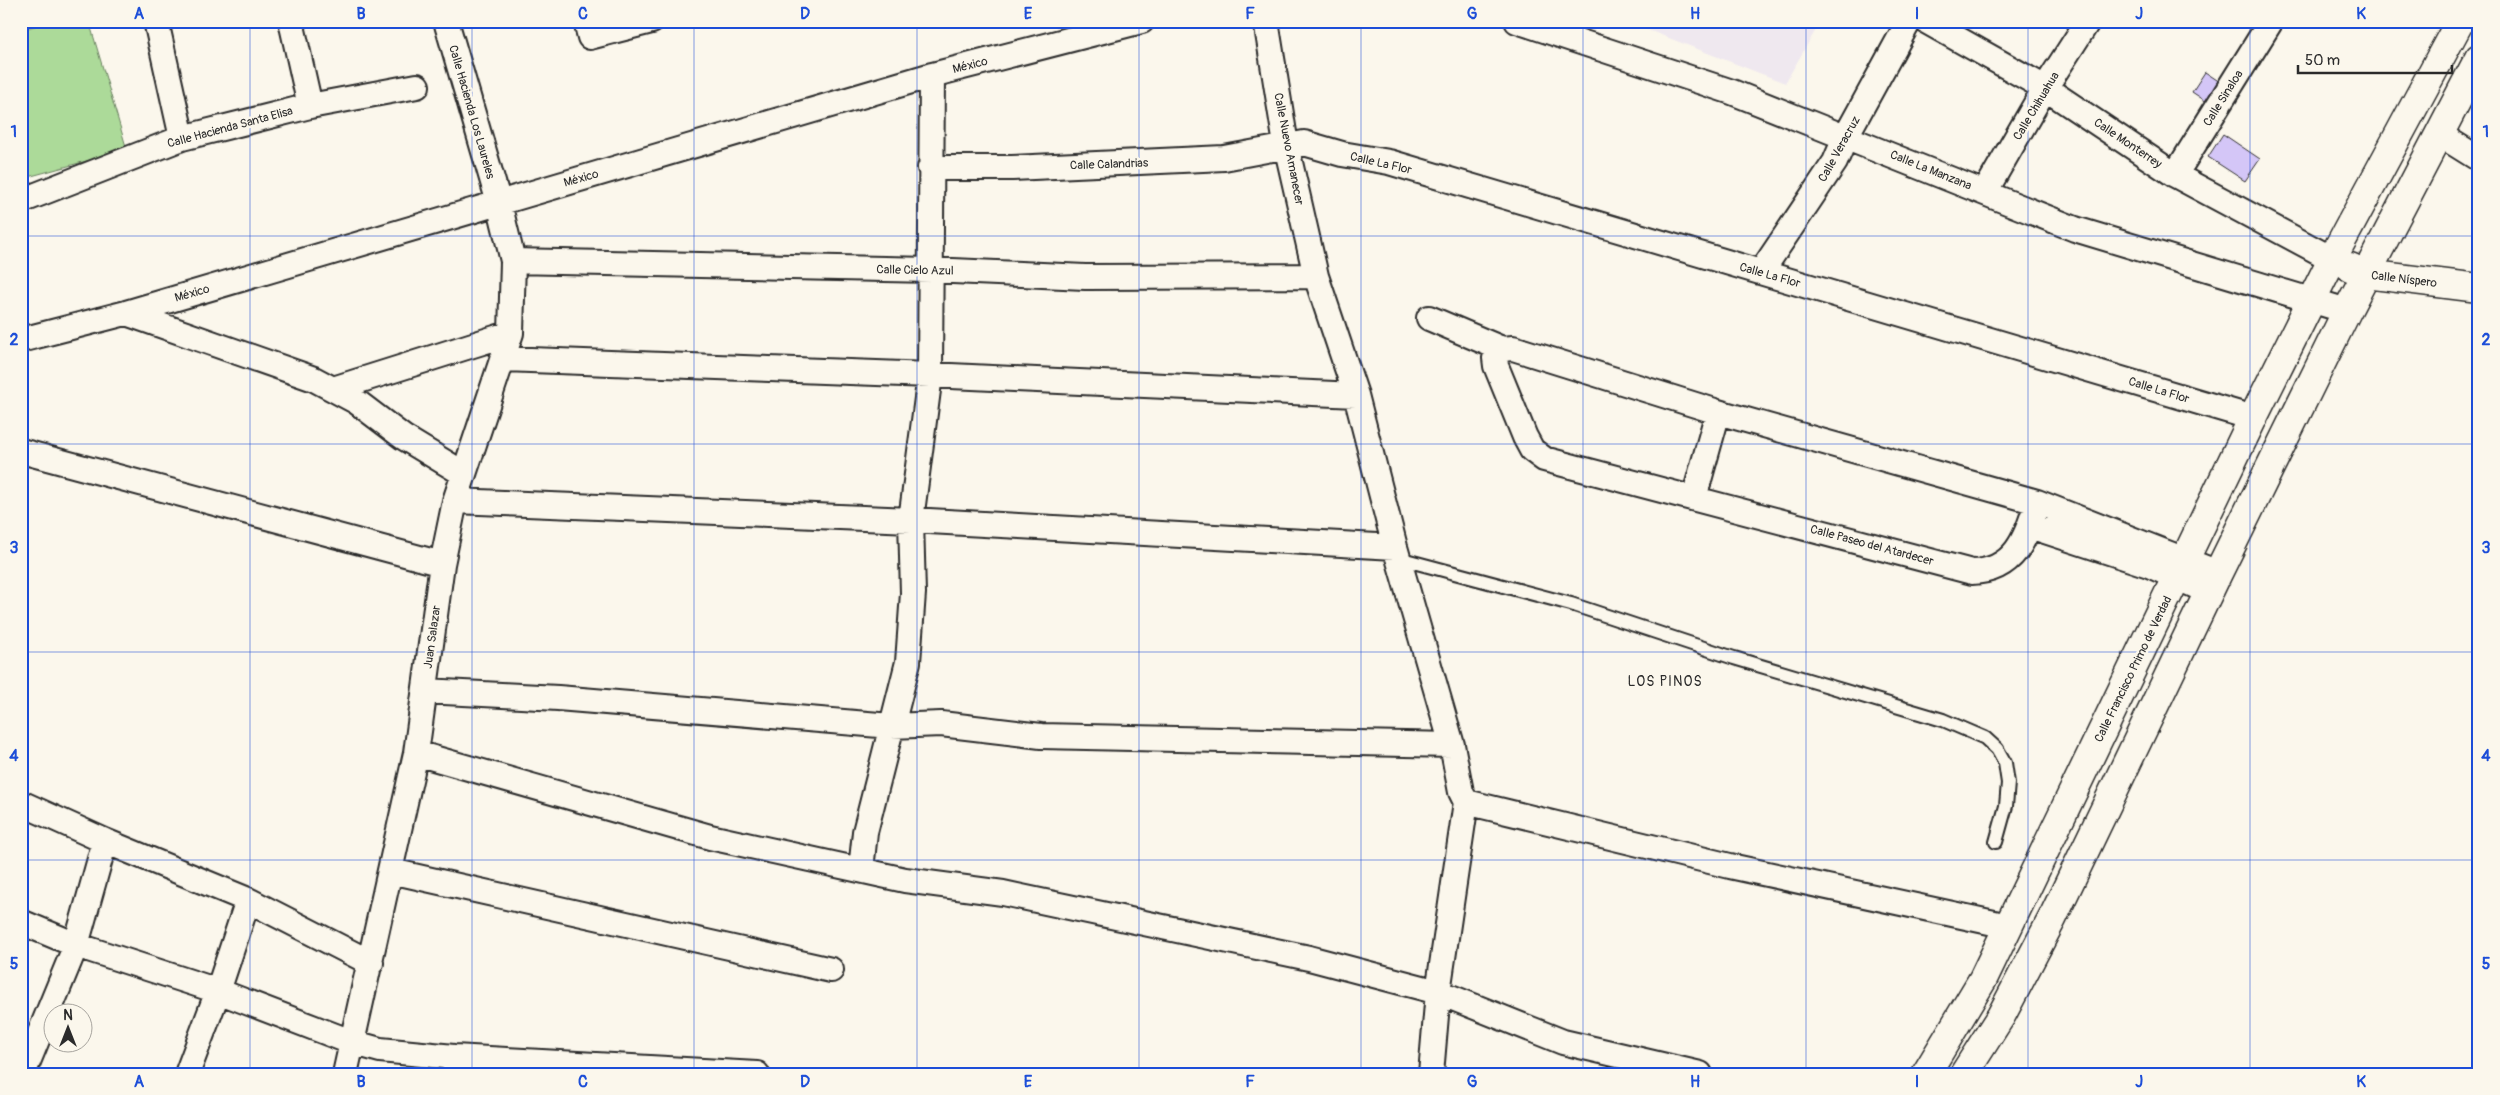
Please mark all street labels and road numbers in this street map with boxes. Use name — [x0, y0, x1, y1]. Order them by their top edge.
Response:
street label: Calle Hacienda Los Laureles — [445, 43, 498, 181]
street label: México — [951, 54, 990, 77]
street label: Calle Sinaloa — [2200, 67, 2247, 129]
street label: Calle Chihuahua — [2010, 69, 2063, 143]
street label: Calle Nuevo Amanecer — [1270, 92, 1307, 207]
street label: Calle Hacienda Santa Elisa — [166, 103, 295, 151]
street label: Calle Veracruz — [1815, 114, 1864, 185]
street label: Calle Monterrey — [2091, 115, 2165, 172]
street label: Calle La Manzana — [1888, 147, 1974, 194]
street label: Calle La Flor — [1349, 149, 1414, 178]
street label: Calle Calandrias — [1070, 156, 1149, 173]
street label: México — [562, 166, 601, 191]
street label: Calle La Flor — [1738, 260, 1803, 292]
street label: Calle Cielo Azul — [876, 262, 954, 279]
street label: Calle Níspero — [2370, 268, 2438, 291]
street label: México — [173, 281, 212, 306]
street label: Calle La Flor — [2127, 374, 2192, 407]
street label: Calle Paseo del Atardecer — [1809, 522, 1936, 569]
street label: Calle Francisco Primo de Verdad — [2091, 594, 2175, 745]
street label: Juan Salazar — [421, 604, 444, 670]

